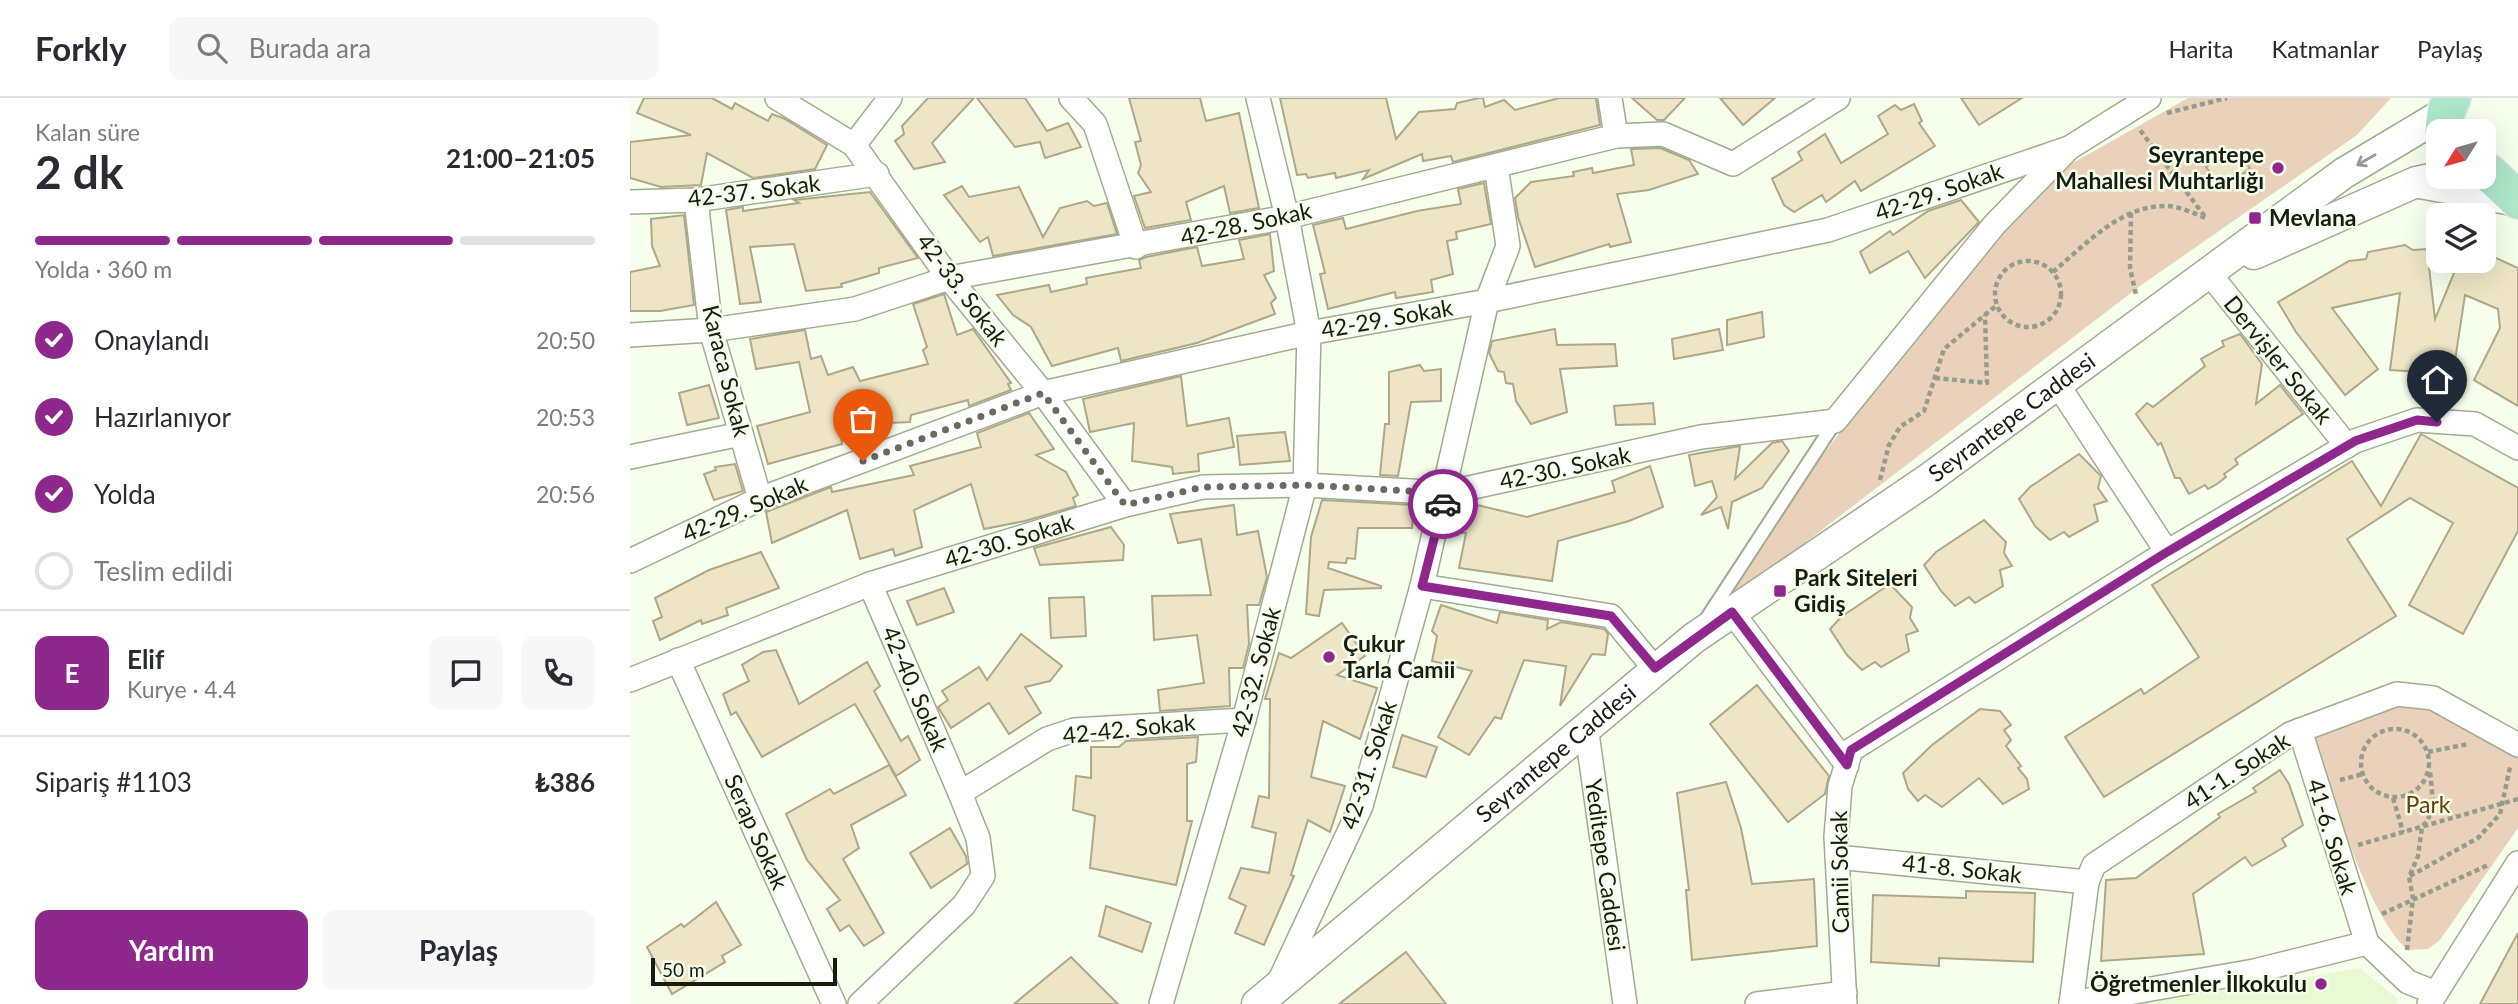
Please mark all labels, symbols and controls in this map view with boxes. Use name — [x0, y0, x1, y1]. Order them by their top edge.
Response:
search box — [169, 17, 659, 80]
text: Forkly — [35, 28, 127, 68]
icon: search — [193, 29, 231, 67]
text: Burada ara — [249, 32, 371, 64]
text: Harita — [2168, 34, 2233, 63]
text: Katmanlar — [2271, 34, 2379, 63]
text: Paylaş — [2417, 34, 2483, 63]
text: Kalan süre — [35, 118, 140, 146]
north arrow — [2426, 119, 2496, 189]
map controls — [2426, 119, 2496, 273]
place label: Seyrantepe Mahallesi Muhtarlığı — [2055, 140, 2264, 194]
text: 21:00–21:05 — [446, 142, 595, 174]
text: 2 dk — [35, 144, 124, 199]
one-way arrow — [2357, 153, 2377, 167]
street label: 42-29. Sokak — [1871, 156, 2007, 226]
marker: Seyrantepe Mahallesi Muhtarlığı — [2270, 160, 2286, 176]
street label: 42-37. Sokak — [686, 168, 822, 212]
street label: 42-28. Sokak — [1178, 195, 1314, 251]
place label: Mevlana — [2269, 203, 2357, 231]
button: layers — [2426, 203, 2496, 273]
marker: Mevlana — [2247, 210, 2263, 226]
street label: 42-33. Sokak — [911, 228, 1014, 351]
text: Yolda · 360 m — [35, 255, 172, 283]
street label: Dervişler Sokak — [2219, 290, 2339, 429]
street label: 42-29. Sokak — [1319, 293, 1455, 343]
street label: Karaca Sokak — [697, 302, 757, 440]
icon: check — [35, 321, 73, 359]
text: Onaylandı — [94, 324, 209, 356]
text: 20:50 — [536, 326, 595, 354]
street label: Seyrantepe Caddesi — [1922, 346, 2100, 487]
pin — [2407, 350, 2467, 422]
icon: home — [2418, 361, 2456, 399]
pin — [833, 389, 893, 461]
icon: check — [35, 398, 73, 436]
icon: bag — [844, 400, 882, 438]
text: Hazırlanıyor — [94, 401, 231, 433]
text: 20:53 — [536, 403, 595, 431]
street label: 42-30. Sokak — [1497, 439, 1633, 495]
street label: 42-29. Sokak — [678, 469, 812, 547]
courier — [1408, 469, 1478, 539]
icon: check — [35, 475, 73, 513]
text: Yolda — [94, 478, 156, 510]
text: 20:56 — [536, 480, 595, 508]
icon: car — [1424, 485, 1462, 523]
street label: 42-30. Sokak — [941, 507, 1077, 573]
text: Teslim edildi — [94, 555, 233, 587]
place label: Park Siteleri Gidiş — [1794, 563, 1918, 617]
marker: Park Siteleri Gidiş — [1772, 583, 1788, 599]
street label: 42-32. Sokak — [1224, 603, 1286, 740]
street label: 42-40. Sokak — [877, 622, 955, 756]
place label: Çukur Tarla Camii — [1343, 629, 1455, 683]
button: chat — [429, 636, 503, 710]
button: phone — [521, 636, 595, 710]
text: Elif — [127, 643, 164, 675]
marker: Çukur Tarla Camii — [1321, 649, 1337, 665]
text: E — [65, 657, 79, 689]
text: Kurye · 4.4 — [127, 675, 236, 703]
street label: Seyrantepe Caddesi — [1470, 678, 1641, 828]
street label: 42-31. Sokak — [1334, 697, 1402, 832]
street label: 42-42. Sokak — [1061, 707, 1197, 749]
street label: 41-1. Sokak — [2178, 726, 2295, 815]
text: Sipariş #1103 — [35, 766, 192, 798]
text: ₺386 — [535, 766, 595, 798]
street label: Serap Sokak — [719, 770, 795, 894]
street label: 41-6. Sokak — [2302, 775, 2364, 899]
street label: Yeditepe Caddesi — [1580, 777, 1632, 953]
park label: Park — [2406, 790, 2451, 818]
street label: Camii Sokak — [1824, 810, 1854, 934]
street label: 41-8. Sokak — [1901, 848, 2024, 888]
button: Yardım — [35, 910, 308, 990]
button: Paylaş — [322, 910, 595, 990]
scale bar — [651, 955, 836, 987]
text: 50 m — [662, 958, 705, 981]
place label: Öğretmenler İlkokulu — [2090, 969, 2307, 997]
marker: Öğretmenler İlkokulu — [2313, 976, 2329, 992]

